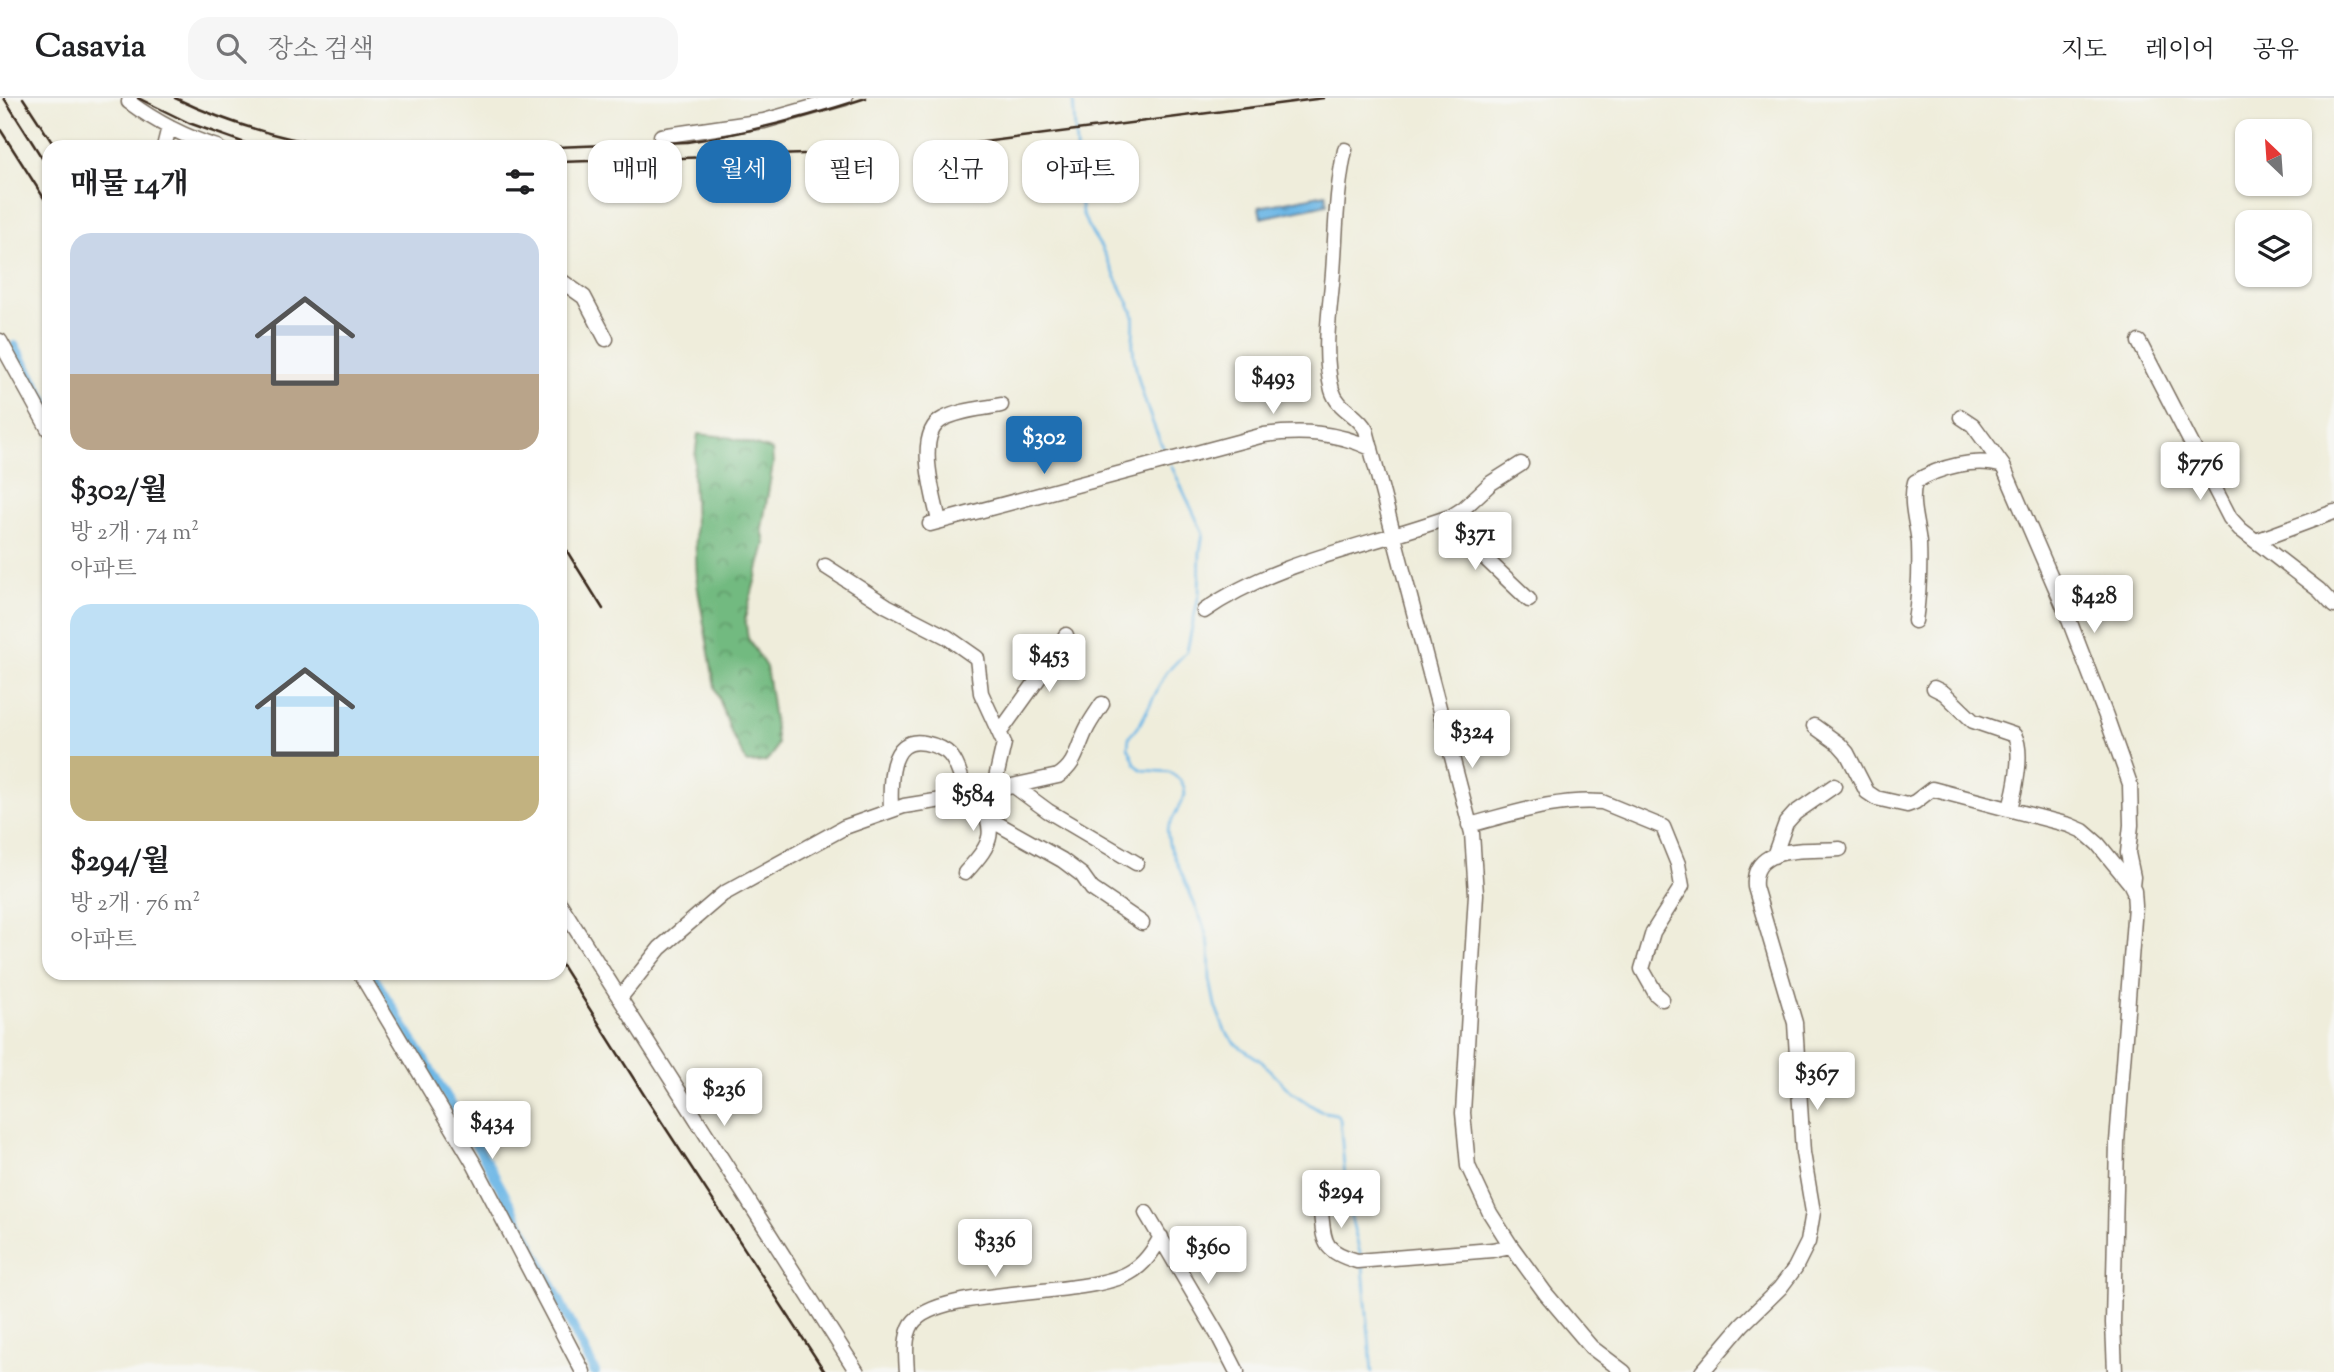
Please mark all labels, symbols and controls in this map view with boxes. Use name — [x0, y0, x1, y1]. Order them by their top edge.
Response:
search box — [188, 17, 678, 80]
text: Casavia — [35, 24, 146, 72]
icon: search — [212, 29, 250, 67]
text: 장소 검색 — [268, 32, 374, 69]
text: 지도 — [2061, 34, 2107, 68]
text: 레이어 — [2145, 34, 2215, 68]
text: 공유 — [2253, 34, 2299, 68]
north arrow — [2235, 119, 2312, 196]
map controls — [2235, 119, 2312, 287]
chip: 매매 — [588, 140, 682, 203]
chip: 월세 — [696, 140, 791, 203]
chip: 필터 — [805, 140, 899, 203]
chip: 신규 — [913, 140, 1008, 203]
chip: 아파트 — [1022, 140, 1139, 203]
icon: filters — [501, 163, 539, 201]
text: 매물 14개 — [70, 164, 189, 207]
button: layers — [2235, 210, 2312, 287]
icon: home — [242, 278, 368, 404]
pin: $493 — [1232, 356, 1314, 416]
text: $493 — [1251, 362, 1295, 395]
pin: $302 — [1003, 416, 1085, 476]
text: $302 — [1022, 422, 1066, 455]
pin: $776 — [2159, 442, 2241, 502]
text: $776 — [2177, 448, 2223, 481]
text: $302/월 — [70, 470, 168, 513]
pin: $371 — [1434, 512, 1516, 572]
text: 방 2개 · 74 m² — [70, 517, 199, 550]
text: $371 — [1455, 518, 1495, 551]
text: 아파트 — [70, 554, 137, 587]
pin: $428 — [2053, 575, 2135, 635]
text: $428 — [2071, 581, 2117, 614]
pin: $453 — [1008, 634, 1090, 694]
text: $453 — [1028, 640, 1070, 673]
icon: home — [242, 649, 368, 775]
pin: $324 — [1431, 710, 1513, 770]
text: $324 — [1450, 716, 1494, 749]
pin: $584 — [932, 774, 1014, 833]
text: $584 — [952, 779, 995, 812]
text: $294/월 — [70, 841, 170, 884]
text: 방 2개 · 76 m² — [70, 888, 200, 921]
text: 아파트 — [70, 925, 137, 958]
pin: $367 — [1776, 1052, 1858, 1112]
text: $367 — [1795, 1058, 1839, 1091]
pin: $236 — [683, 1068, 765, 1128]
text: $236 — [702, 1074, 746, 1107]
pin: $434 — [451, 1102, 533, 1161]
text: $434 — [470, 1107, 514, 1140]
pin: $294 — [1300, 1170, 1382, 1230]
text: $294 — [1318, 1176, 1364, 1209]
pin: $336 — [954, 1220, 1036, 1279]
text: $336 — [974, 1225, 1016, 1258]
pin: $360 — [1167, 1226, 1249, 1286]
text: $360 — [1186, 1232, 1230, 1265]

